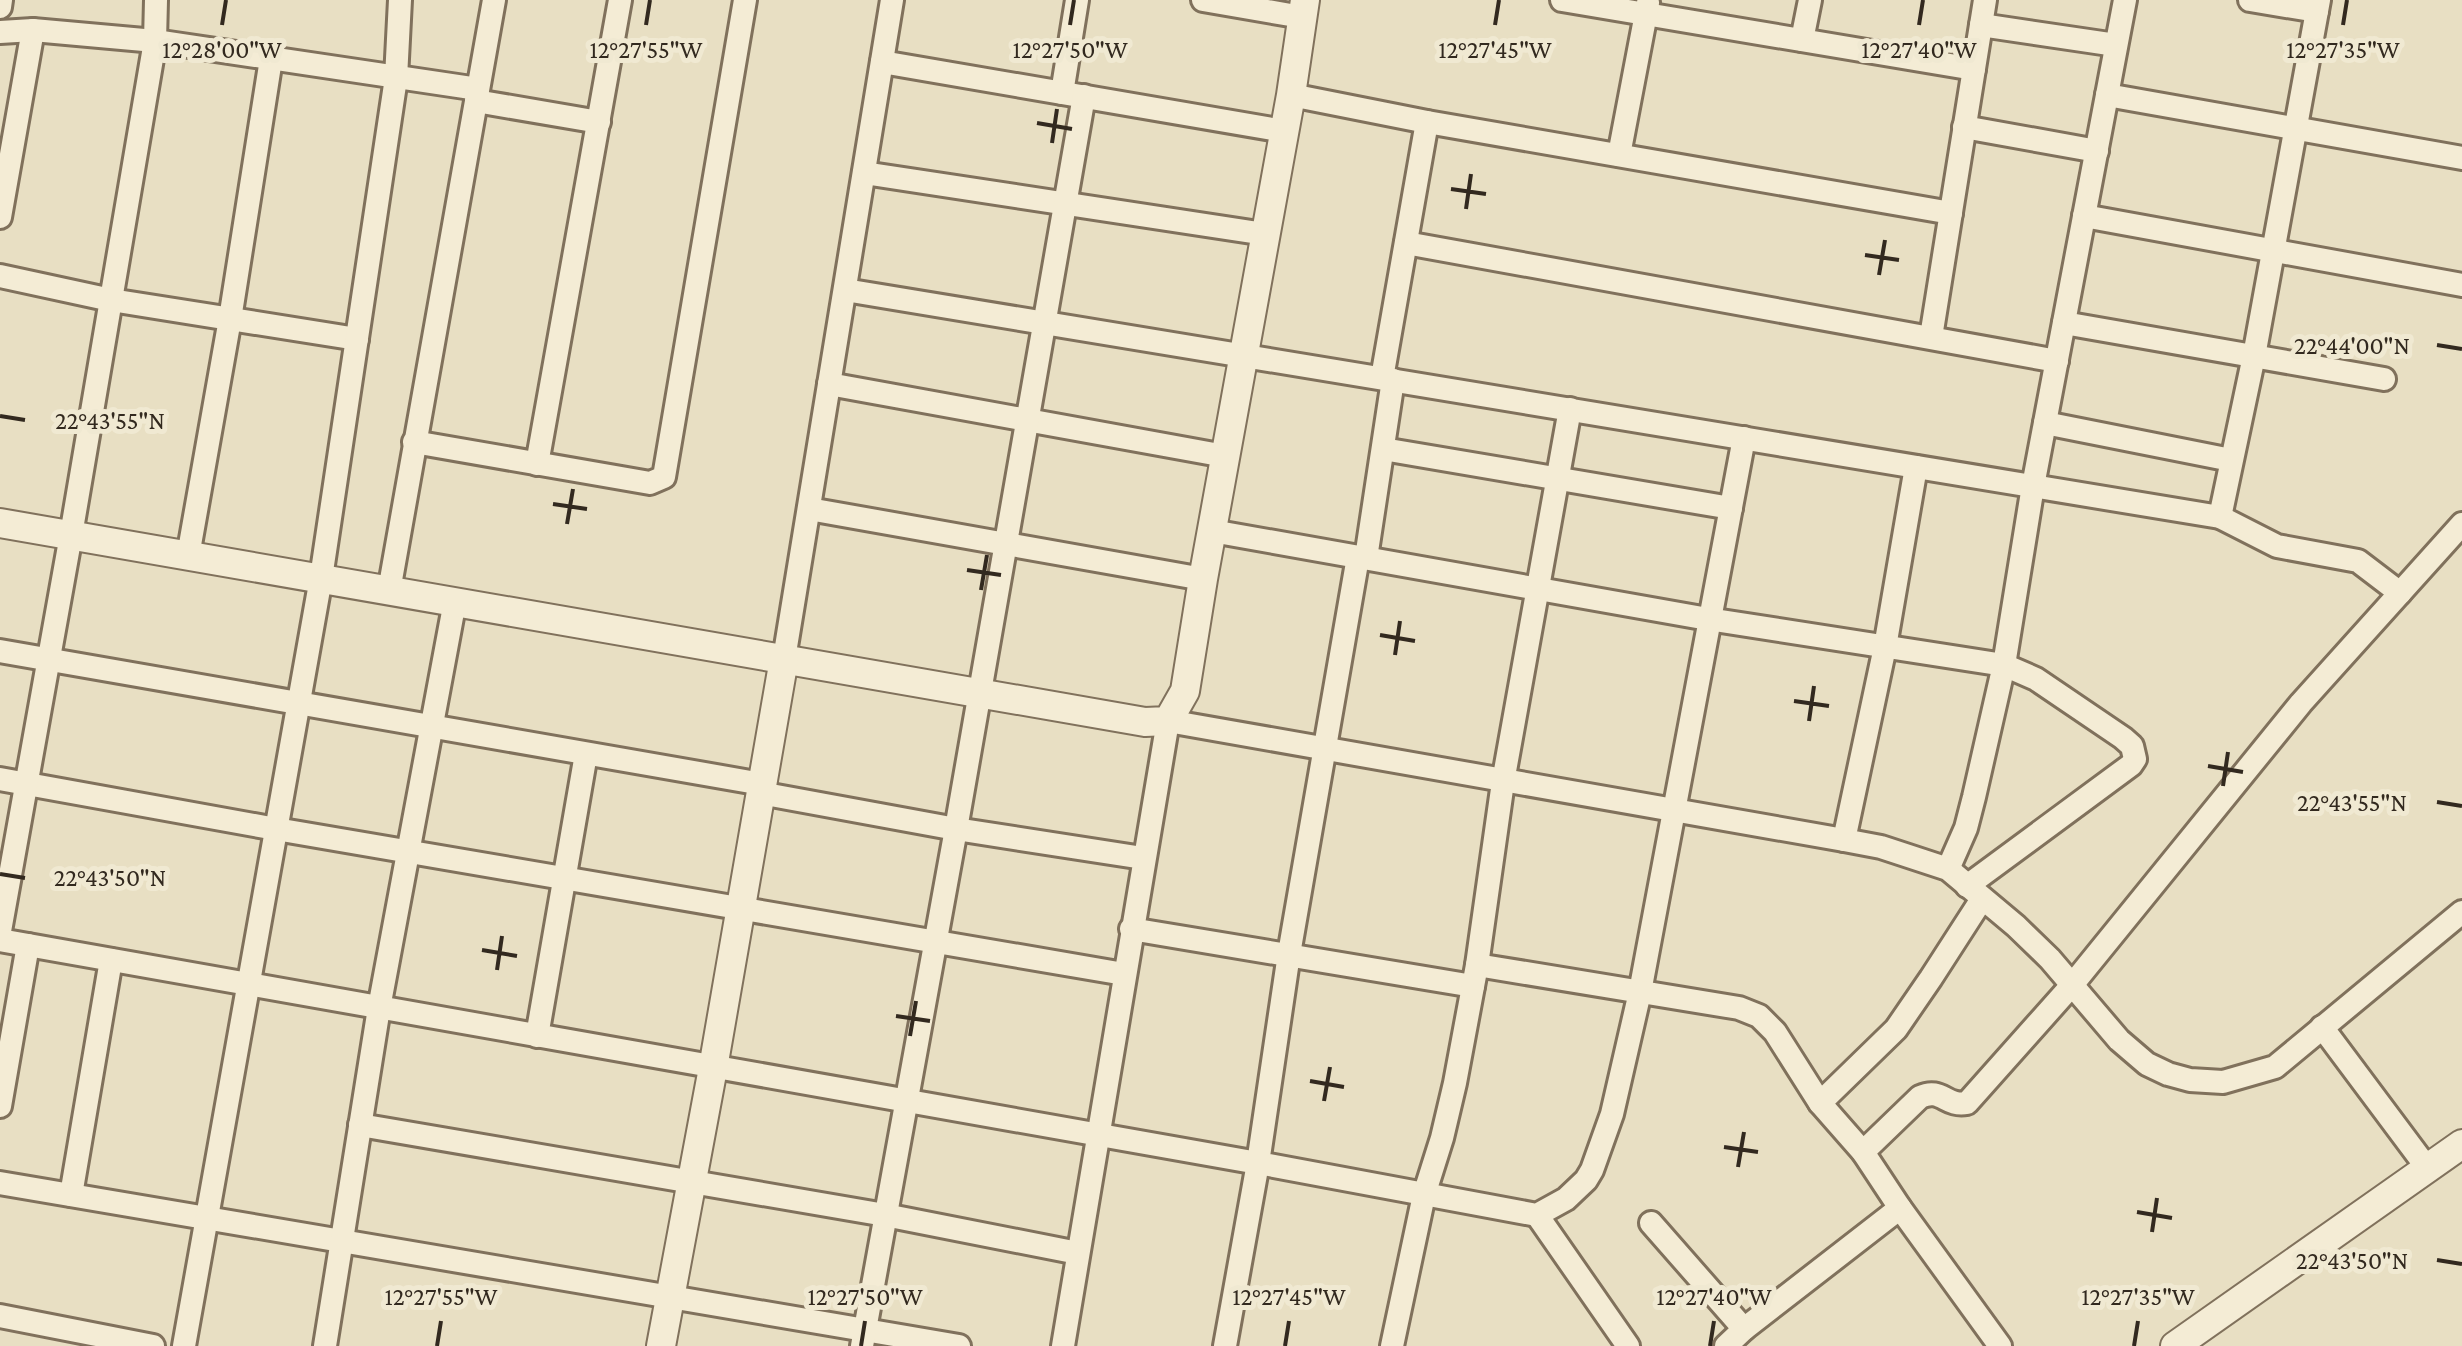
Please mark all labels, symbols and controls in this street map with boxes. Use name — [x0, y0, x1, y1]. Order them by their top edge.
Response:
text: 12°28'00"W — [162, 36, 282, 63]
text: 12°27'55"W — [590, 36, 702, 63]
text: 12°27'50"W — [1012, 36, 1128, 63]
text: 12°27'45"W — [1438, 36, 1552, 63]
text: 12°27'40"W — [1861, 36, 1977, 63]
text: 12°27'35"W — [2286, 36, 2400, 63]
text: 22°44'00"N — [2294, 332, 2410, 359]
text: 22°43'55"N — [55, 407, 165, 434]
text: 22°43'55"N — [2297, 789, 2407, 816]
text: 22°43'50"N — [54, 864, 166, 891]
text: 22°43'50"N — [2296, 1247, 2408, 1274]
text: 12°27'55"W — [385, 1283, 497, 1310]
text: 12°27'50"W — [807, 1283, 923, 1310]
text: 12°27'45"W — [1232, 1283, 1346, 1310]
text: 12°27'40"W — [1656, 1283, 1772, 1310]
text: 12°27'35"W — [2081, 1283, 2195, 1310]

